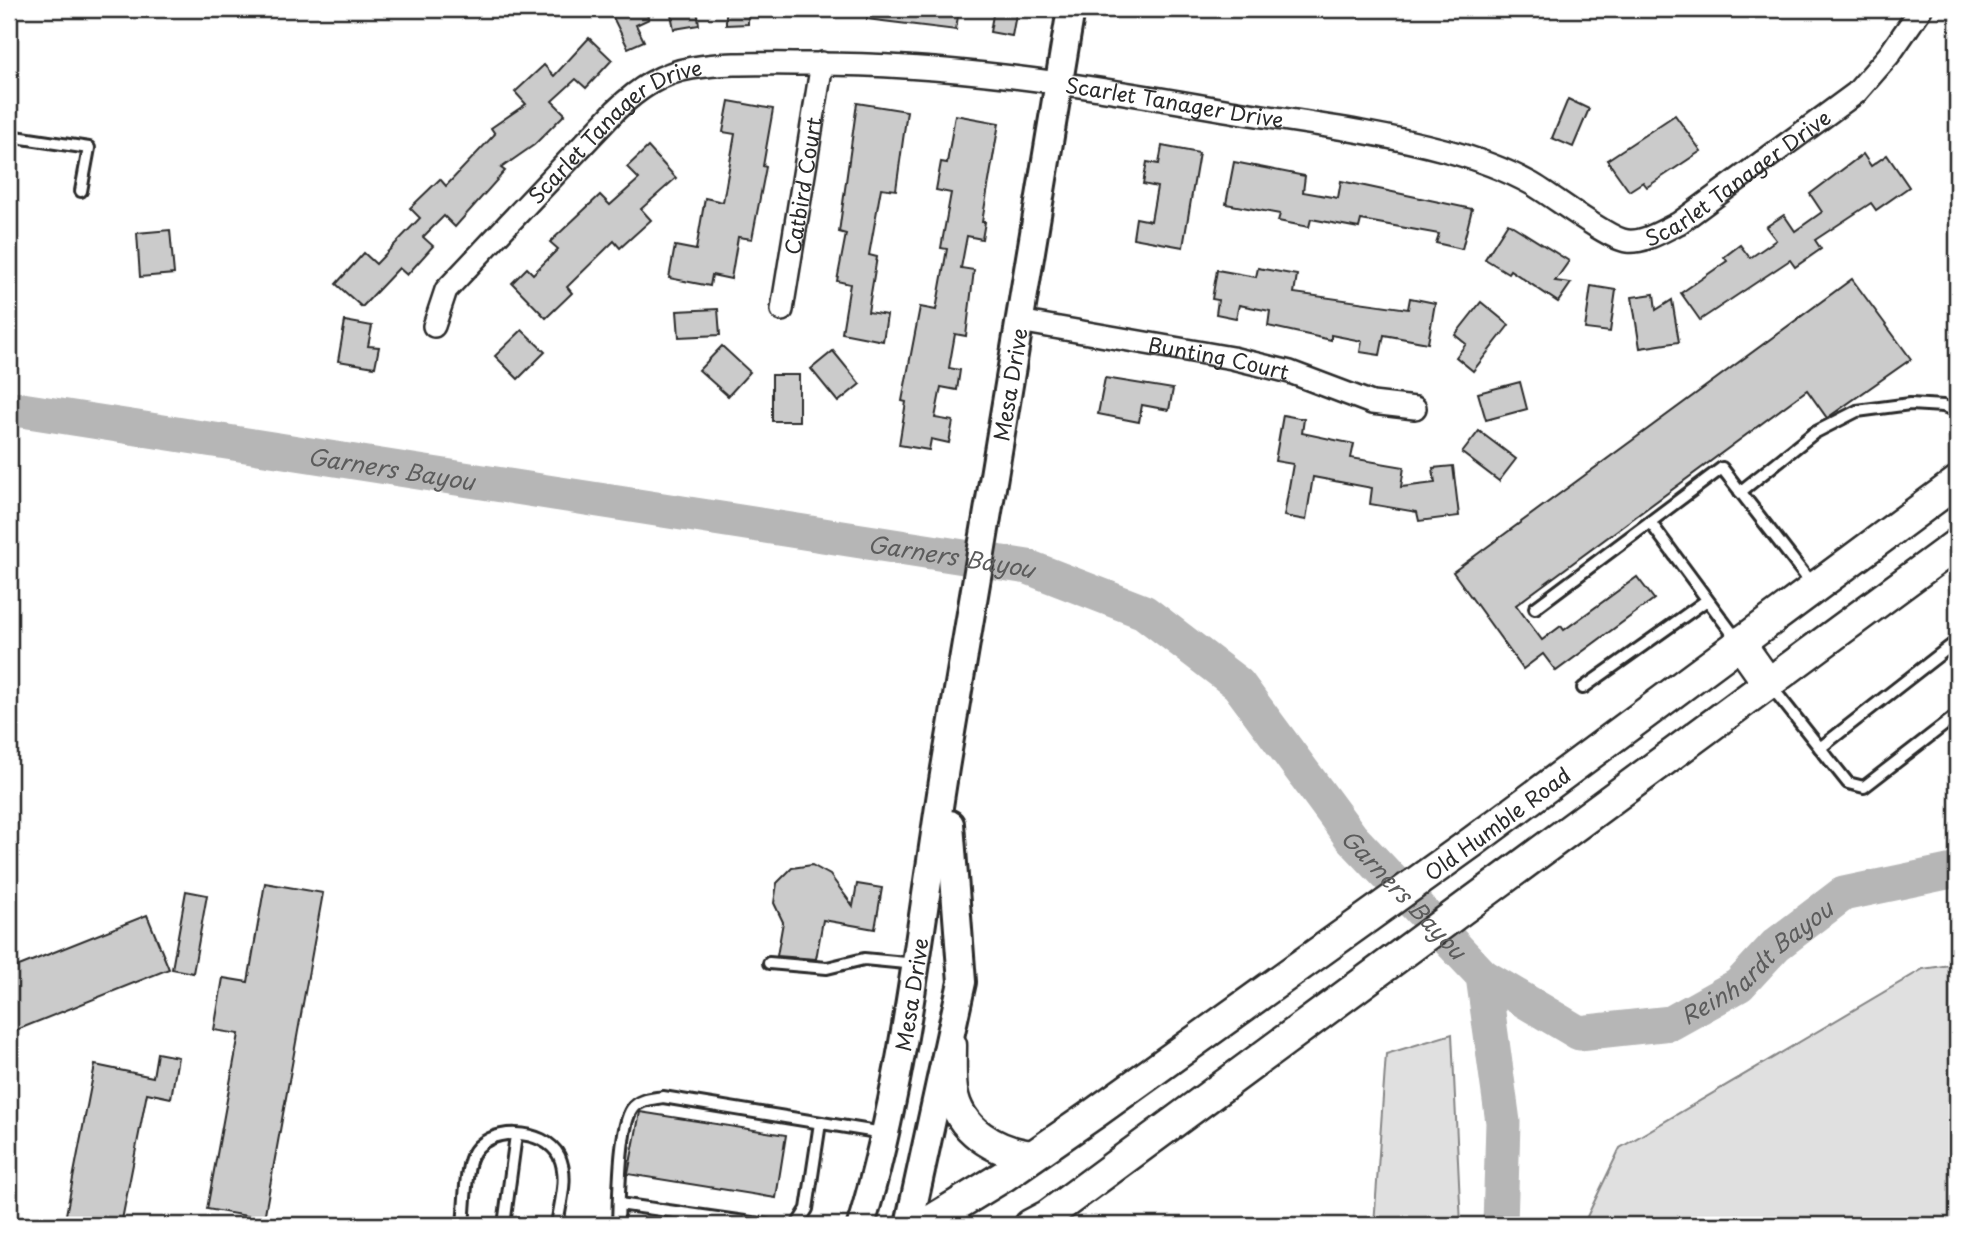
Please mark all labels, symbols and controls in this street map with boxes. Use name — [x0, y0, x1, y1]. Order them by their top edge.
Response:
street label: Scarlet Tanager Drive — [520, 51, 704, 210]
street label: Scarlet Tanager Drive — [1063, 68, 1286, 135]
street label: Scarlet Tanager Drive — [1640, 101, 1837, 254]
street label: Catbird Court — [775, 114, 829, 257]
street label: Mesa Drive — [984, 325, 1035, 444]
street label: Bunting Court — [1146, 328, 1292, 387]
water label: Garners Bayou — [306, 437, 479, 498]
water label: Garners Bayou — [866, 525, 1042, 586]
street label: Old Humble Road — [1417, 759, 1577, 888]
water label: Garners Bayou — [1334, 820, 1476, 968]
water label: Reinhardt Bayou — [1674, 890, 1841, 1032]
street label: Mesa Drive — [886, 936, 936, 1054]

